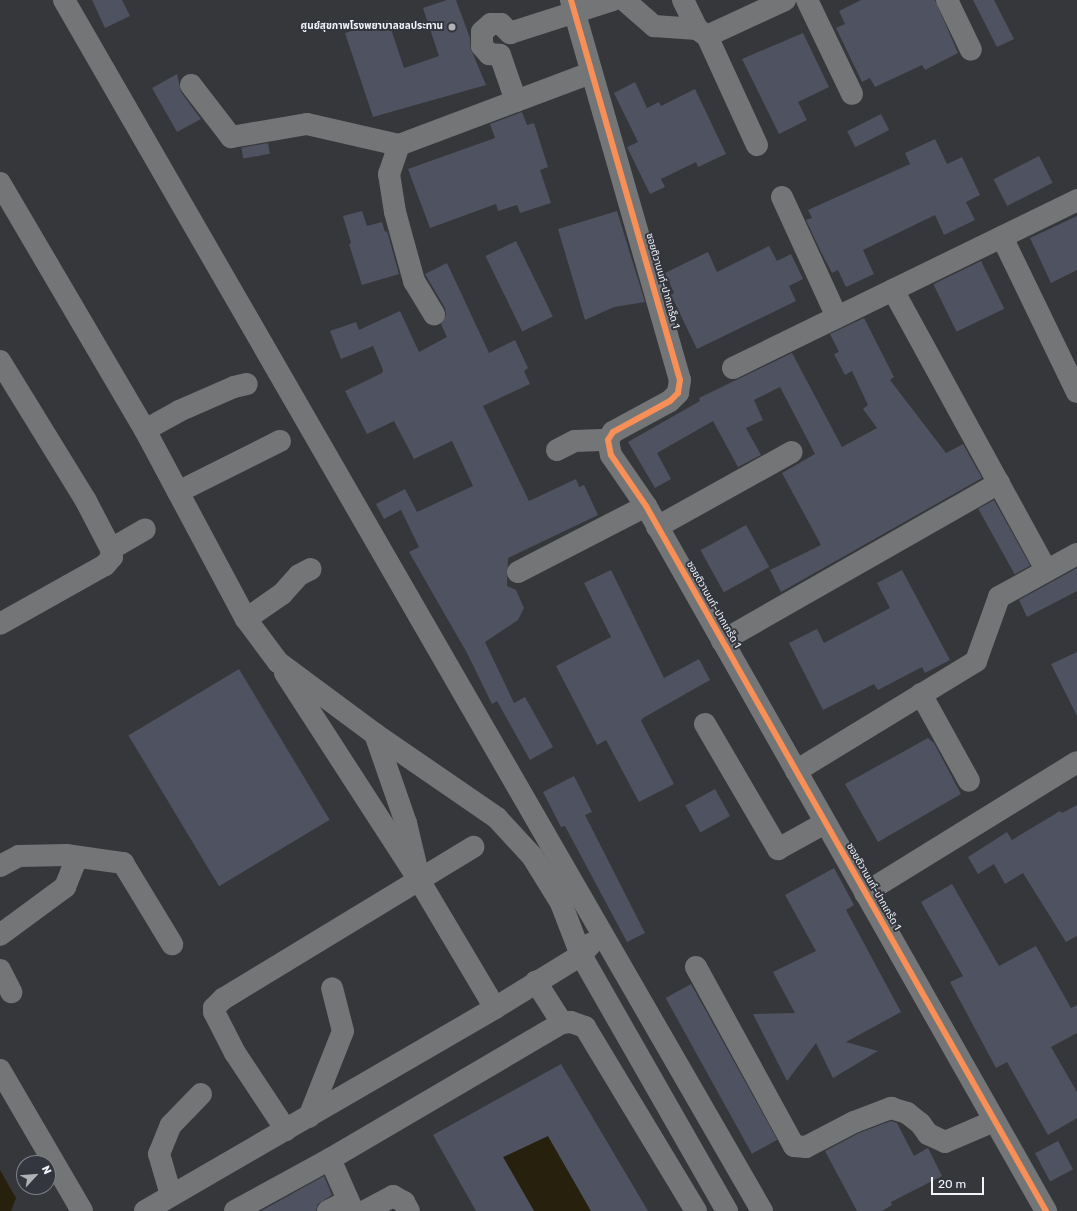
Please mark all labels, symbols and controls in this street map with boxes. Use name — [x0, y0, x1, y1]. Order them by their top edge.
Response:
place label: ศูนย์สุขภาพโรงพยาบาลชลประทาน — [301, 21, 443, 33]
marker: ศูนย์สุขภาพโรงพยาบาลชลประทาน — [446, 21, 458, 33]
street label: ซอยติวานนท์-ปากเกร็ด 1 — [643, 232, 681, 330]
street label: ซอยติวานนท์-ปากเกร็ด 1 — [683, 559, 743, 651]
street label: ซอยติวานนท์-ปากเกร็ด 1 — [843, 841, 903, 933]
north arrow — [16, 1155, 56, 1195]
text: N — [39, 1164, 54, 1176]
scale bar — [933, 1169, 986, 1195]
text: 20 m — [938, 1177, 966, 1191]

